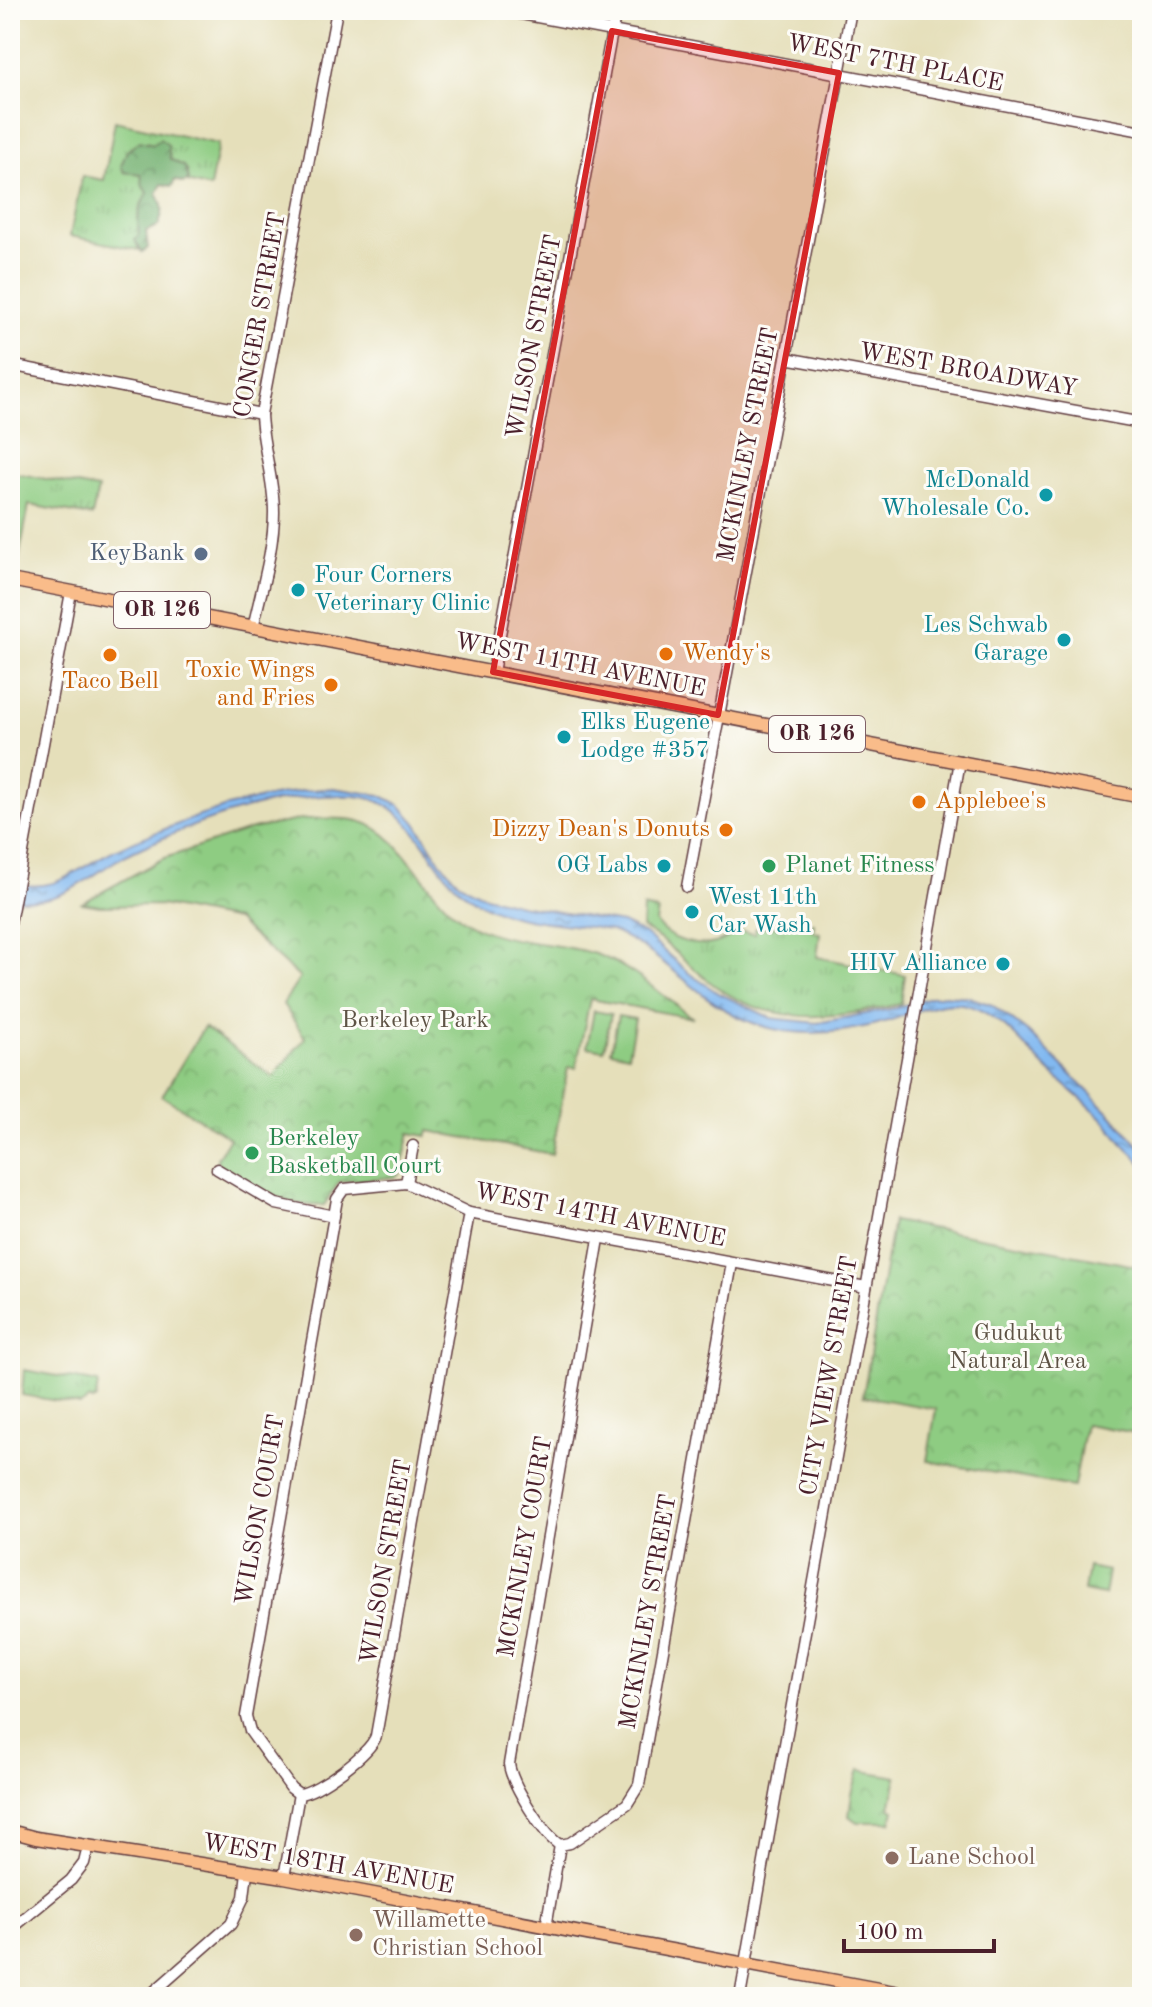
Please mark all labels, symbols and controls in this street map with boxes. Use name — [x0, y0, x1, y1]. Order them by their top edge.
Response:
street label: WEST 7TH PLACE — [785, 31, 1005, 97]
street label: CONGER STREET — [231, 210, 291, 420]
street label: WILSON STREET — [503, 233, 567, 441]
street label: MCKINLEY STREET — [714, 326, 784, 564]
street label: WEST BROADWAY — [857, 340, 1079, 402]
place label: McDonald Wholesale Co. — [881, 469, 1030, 521]
marker: McDonald Wholesale Co. — [1037, 486, 1055, 504]
place label: KeyBank — [89, 542, 185, 566]
marker: KeyBank — [192, 545, 210, 563]
place label: Four Corners Veterinary Clinic — [314, 564, 490, 616]
marker: Four Corners Veterinary Clinic — [289, 581, 307, 599]
road number: OR 126 — [114, 592, 210, 628]
place label: Les Schwab Garage — [923, 614, 1048, 666]
street label: WEST 11TH AVENUE — [453, 630, 707, 702]
marker: Les Schwab Garage — [1055, 631, 1073, 649]
place label: Wendy's — [682, 642, 771, 666]
marker: Wendy's — [657, 645, 675, 663]
marker: Taco Bell — [101, 646, 119, 664]
place label: Toxic Wings and Fries — [185, 659, 315, 711]
place label: Taco Bell — [61, 670, 159, 694]
marker: Toxic Wings and Fries — [322, 676, 340, 694]
place label: Elks Eugene Lodge #357 — [580, 711, 710, 763]
road number: OR 126 — [769, 716, 865, 752]
marker: Elks Eugene Lodge #357 — [555, 728, 573, 746]
place label: Applebee's — [935, 790, 1046, 814]
marker: Applebee's — [910, 793, 928, 811]
place label: Dizzy Dean's Donuts — [492, 818, 710, 842]
marker: Dizzy Dean's Donuts — [717, 821, 735, 839]
place label: OG Labs — [557, 854, 648, 878]
place label: Planet Fitness — [785, 854, 935, 878]
marker: OG Labs — [655, 857, 673, 875]
marker: Planet Fitness — [760, 857, 778, 875]
place label: West 11th Car Wash — [708, 886, 817, 938]
marker: West 11th Car Wash — [683, 903, 701, 921]
place label: HIV Alliance — [849, 952, 987, 976]
marker: HIV Alliance — [994, 955, 1012, 973]
park label: Berkeley Park — [341, 1009, 489, 1033]
place label: Berkeley Basketball Court — [268, 1127, 442, 1179]
marker: Berkeley Basketball Court — [243, 1144, 261, 1162]
street label: WEST 14TH AVENUE — [473, 1180, 727, 1252]
street label: CITY VIEW STREET — [797, 1254, 863, 1498]
park label: Gudukut Natural Area — [949, 1322, 1087, 1374]
street label: WILSON COURT — [232, 1413, 290, 1607]
street label: MCKINLEY COURT — [495, 1434, 557, 1660]
street label: WILSON STREET — [357, 1458, 417, 1666]
street label: MCKINLEY STREET — [616, 1492, 682, 1732]
street label: WEST 18TH AVENUE — [200, 1831, 456, 1899]
place label: Lane School — [908, 1846, 1035, 1870]
marker: Lane School — [883, 1849, 901, 1867]
scale bar — [844, 1903, 994, 1953]
place label: Willamette Christian School — [372, 1909, 543, 1961]
text: 100 m — [856, 1921, 924, 1945]
marker: Willamette Christian School — [347, 1926, 365, 1944]

